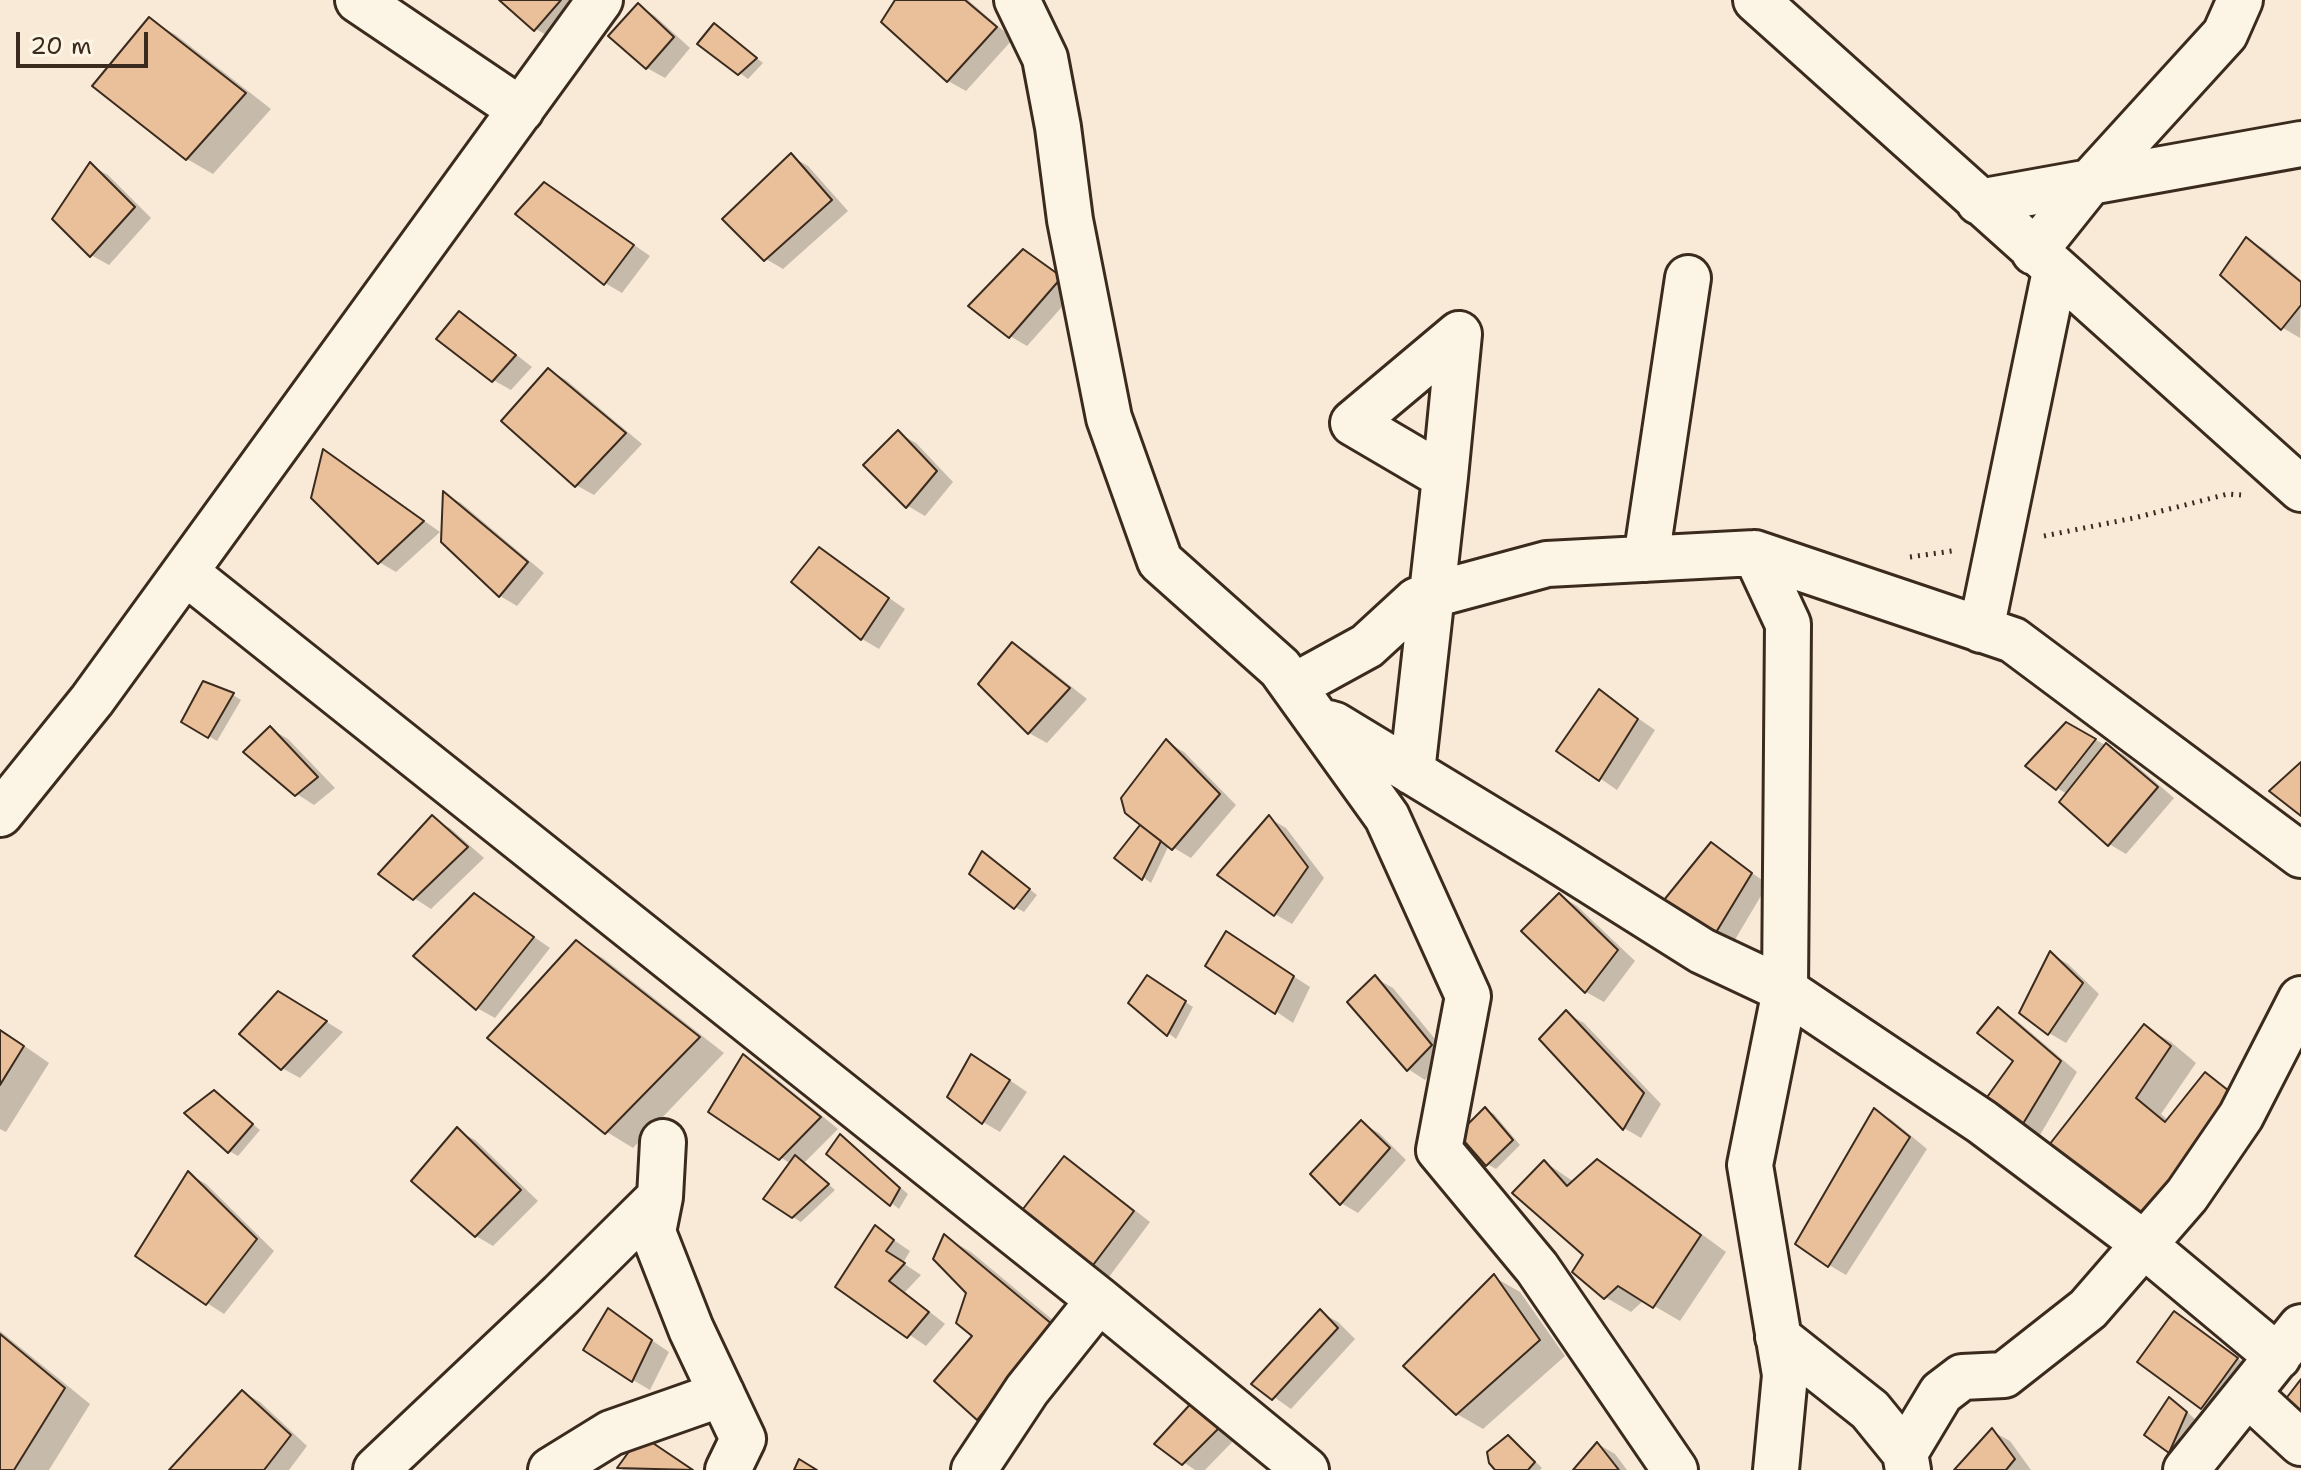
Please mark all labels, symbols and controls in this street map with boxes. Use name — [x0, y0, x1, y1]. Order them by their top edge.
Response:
scale bar — [20, 16, 152, 66]
text: 20 m — [30, 30, 92, 62]

